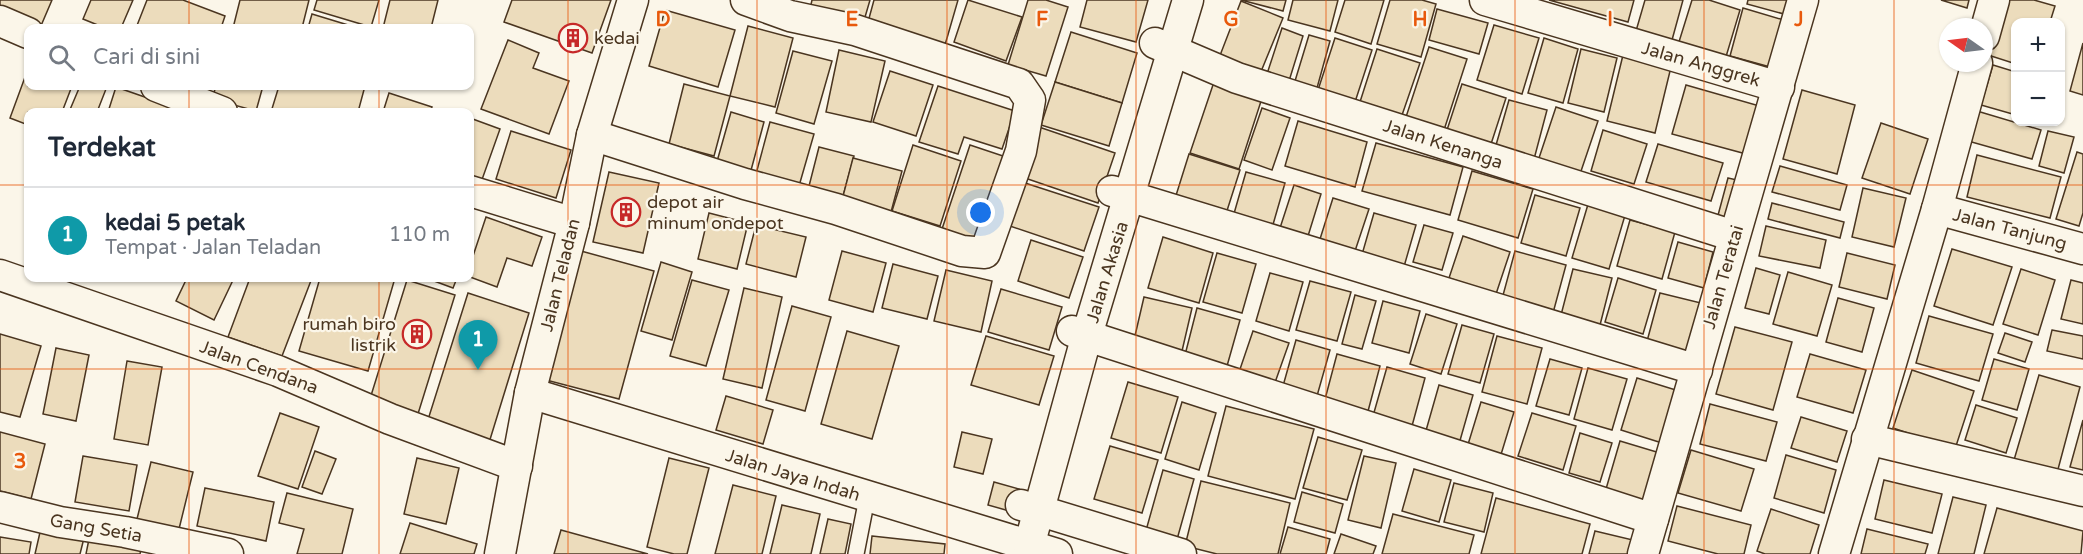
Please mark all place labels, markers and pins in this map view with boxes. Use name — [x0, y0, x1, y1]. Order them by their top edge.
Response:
building icon: kedai — [557, 22, 589, 54]
place label: kedai — [594, 27, 640, 49]
place label: depot air minum ondepot — [647, 191, 784, 234]
building icon: depot air minum ondepot — [610, 196, 642, 228]
place label: rumah biro listrik — [302, 313, 396, 356]
building icon: rumah biro listrik — [401, 318, 433, 350]
pin: 1 — [458, 320, 498, 370]

